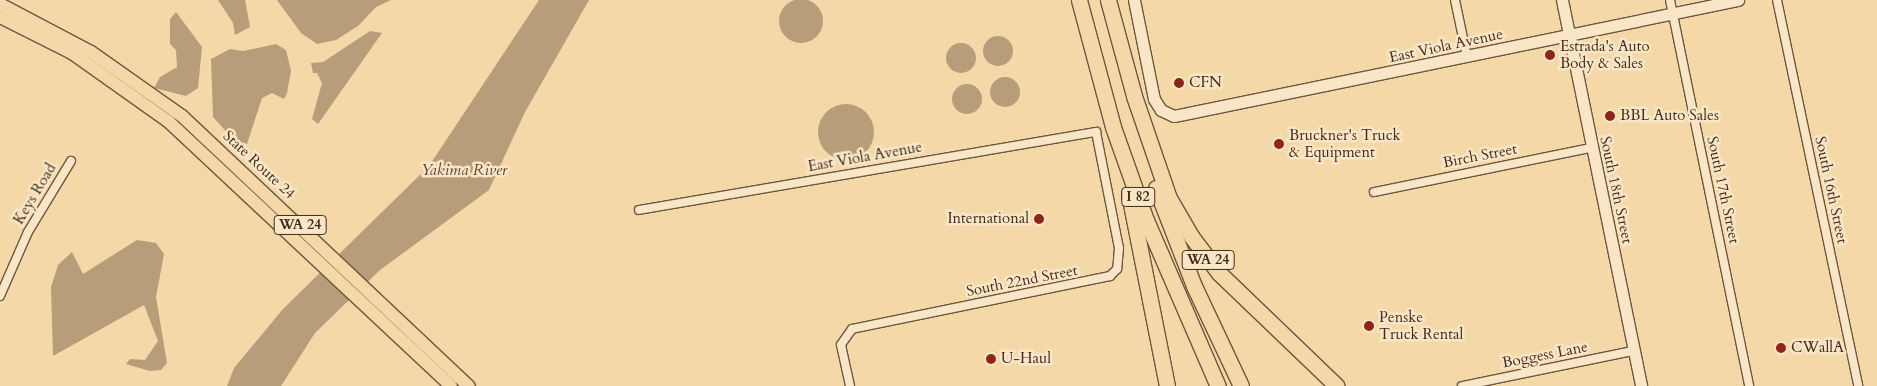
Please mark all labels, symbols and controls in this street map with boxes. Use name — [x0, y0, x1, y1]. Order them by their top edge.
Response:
street label: East Viola Avenue — [1387, 25, 1505, 67]
place label: Estrada's Auto Body & Sales — [1560, 37, 1650, 72]
marker: Estrada's Auto Body & Sales — [1544, 49, 1556, 61]
place label: CFN — [1189, 74, 1222, 92]
marker: CFN — [1173, 77, 1185, 89]
place label: BBL Auto Sales — [1620, 107, 1719, 125]
marker: BBL Auto Sales — [1604, 110, 1616, 122]
place label: Bruckner's Truck & Equipment — [1289, 126, 1401, 161]
street label: State Route 24 — [219, 127, 299, 203]
street label: South 18th Street — [1596, 135, 1636, 245]
street label: South 17th Street — [1703, 135, 1743, 245]
street label: South 16th Street — [1811, 135, 1851, 245]
street label: East Viola Avenue — [806, 138, 924, 176]
marker: Bruckner's Truck & Equipment — [1273, 138, 1285, 150]
street label: Birch Street — [1441, 140, 1519, 172]
street label: Keys Road — [10, 160, 60, 228]
water label: Yakima River — [421, 160, 507, 180]
road number: I 82 — [1120, 186, 1156, 208]
place label: International — [947, 210, 1029, 228]
marker: International — [1033, 213, 1045, 225]
road number: WA 24 — [272, 214, 328, 236]
road number: WA 24 — [1180, 248, 1236, 272]
street label: South 22nd Street — [965, 261, 1079, 301]
place label: Penske Truck Rental — [1379, 308, 1463, 343]
marker: Penske Truck Rental — [1363, 320, 1375, 332]
street label: Boggess Lane — [1501, 338, 1589, 372]
place label: CWallA — [1791, 339, 1844, 357]
marker: CWallA — [1775, 342, 1787, 354]
place label: U-Haul — [1001, 350, 1051, 368]
marker: U-Haul — [985, 353, 997, 365]

